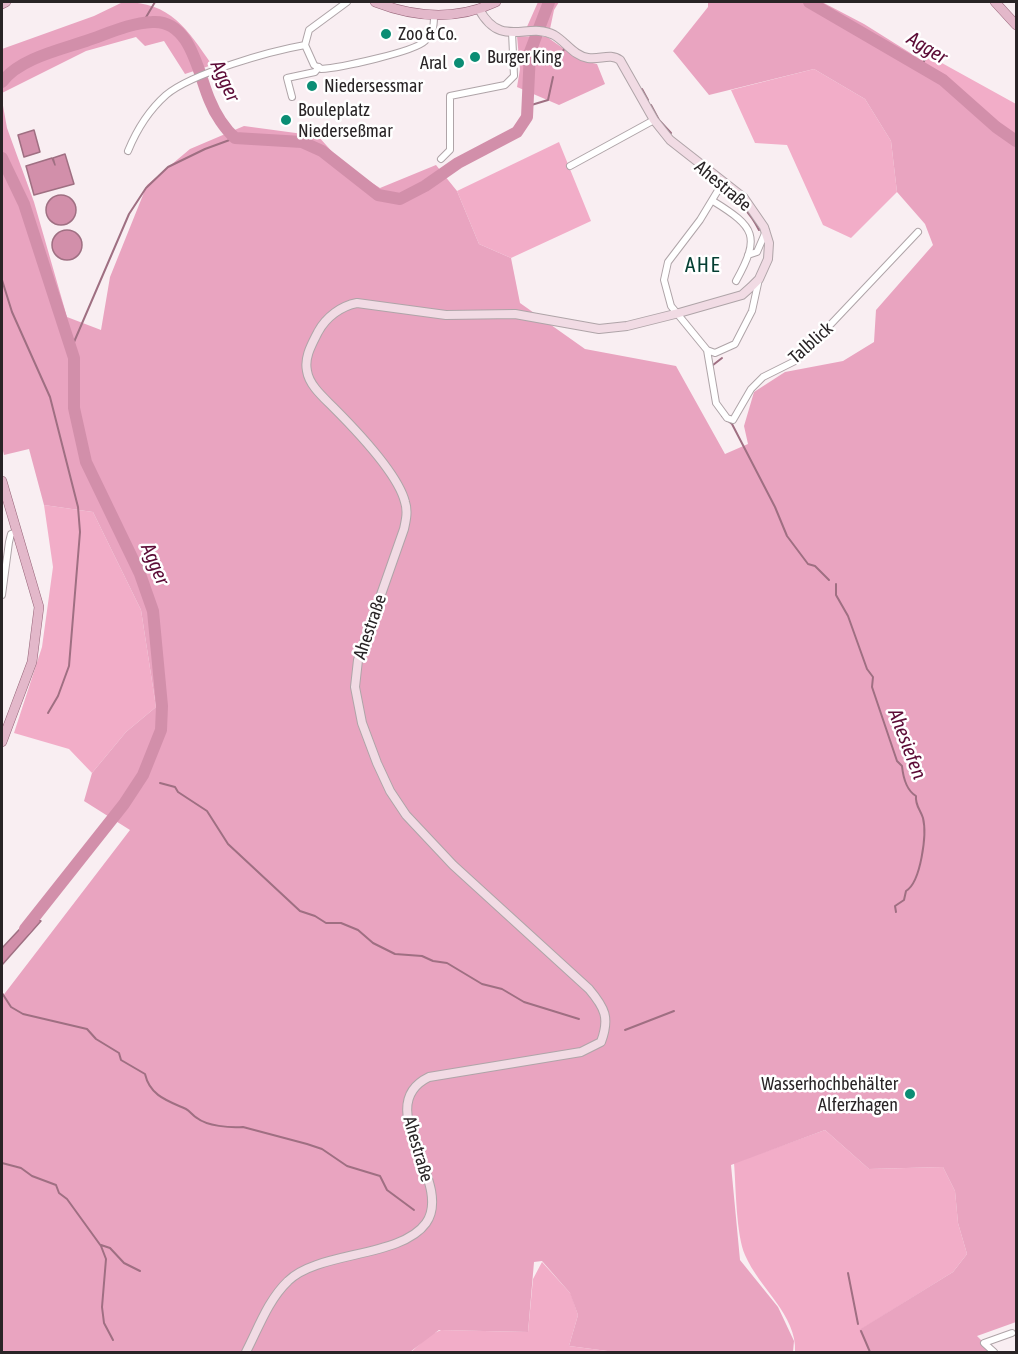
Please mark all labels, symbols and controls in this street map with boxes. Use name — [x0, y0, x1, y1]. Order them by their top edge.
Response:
place label: Zoo & Co. — [398, 23, 457, 45]
marker: Zoo & Co. — [379, 27, 393, 41]
water label: Agger — [902, 27, 952, 69]
place label: Burger King — [487, 46, 562, 68]
marker: Burger King — [468, 50, 482, 64]
place label: Aral — [420, 52, 447, 74]
marker: Aral — [452, 56, 466, 70]
water label: Agger — [205, 57, 245, 105]
place label: Niedersessmar — [324, 75, 423, 97]
marker: Niedersessmar — [305, 79, 319, 93]
place label: Bouleplatz Niederseßmar — [298, 99, 392, 142]
marker: Bouleplatz Niederseßmar — [279, 113, 293, 127]
street label: Ahestraße — [690, 156, 756, 216]
district label: AHE — [685, 252, 721, 278]
street label: Talblick — [785, 318, 837, 368]
water label: Agger — [136, 540, 174, 588]
street label: Ahestraße — [349, 592, 391, 662]
water label: Ahesiefen — [883, 705, 931, 783]
place label: Wasserhochbehälter Alferzhagen — [761, 1073, 898, 1116]
marker: Wasserhochbehälter Alferzhagen — [903, 1087, 917, 1101]
street label: Ahestraße — [398, 1114, 438, 1184]

